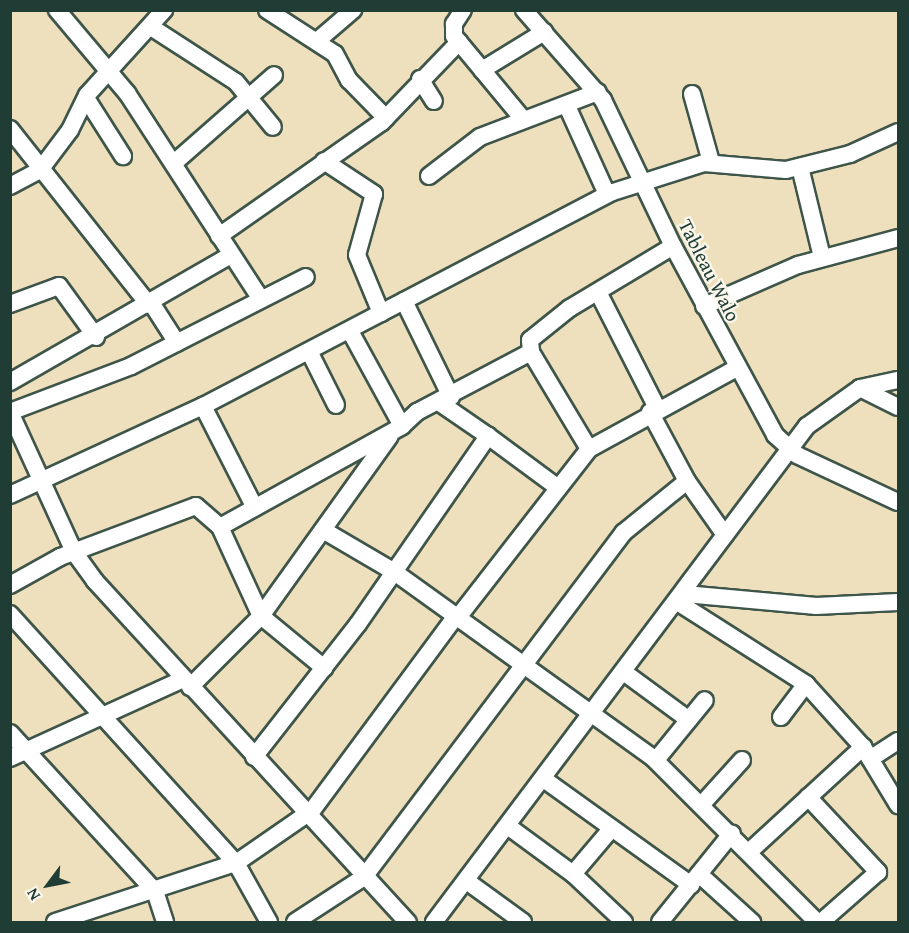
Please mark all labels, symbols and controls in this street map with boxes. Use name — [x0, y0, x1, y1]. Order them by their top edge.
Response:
street label: Tableau Walo — [674, 215, 746, 325]
north arrow — [18, 855, 78, 915]
text: N — [20, 884, 46, 905]

